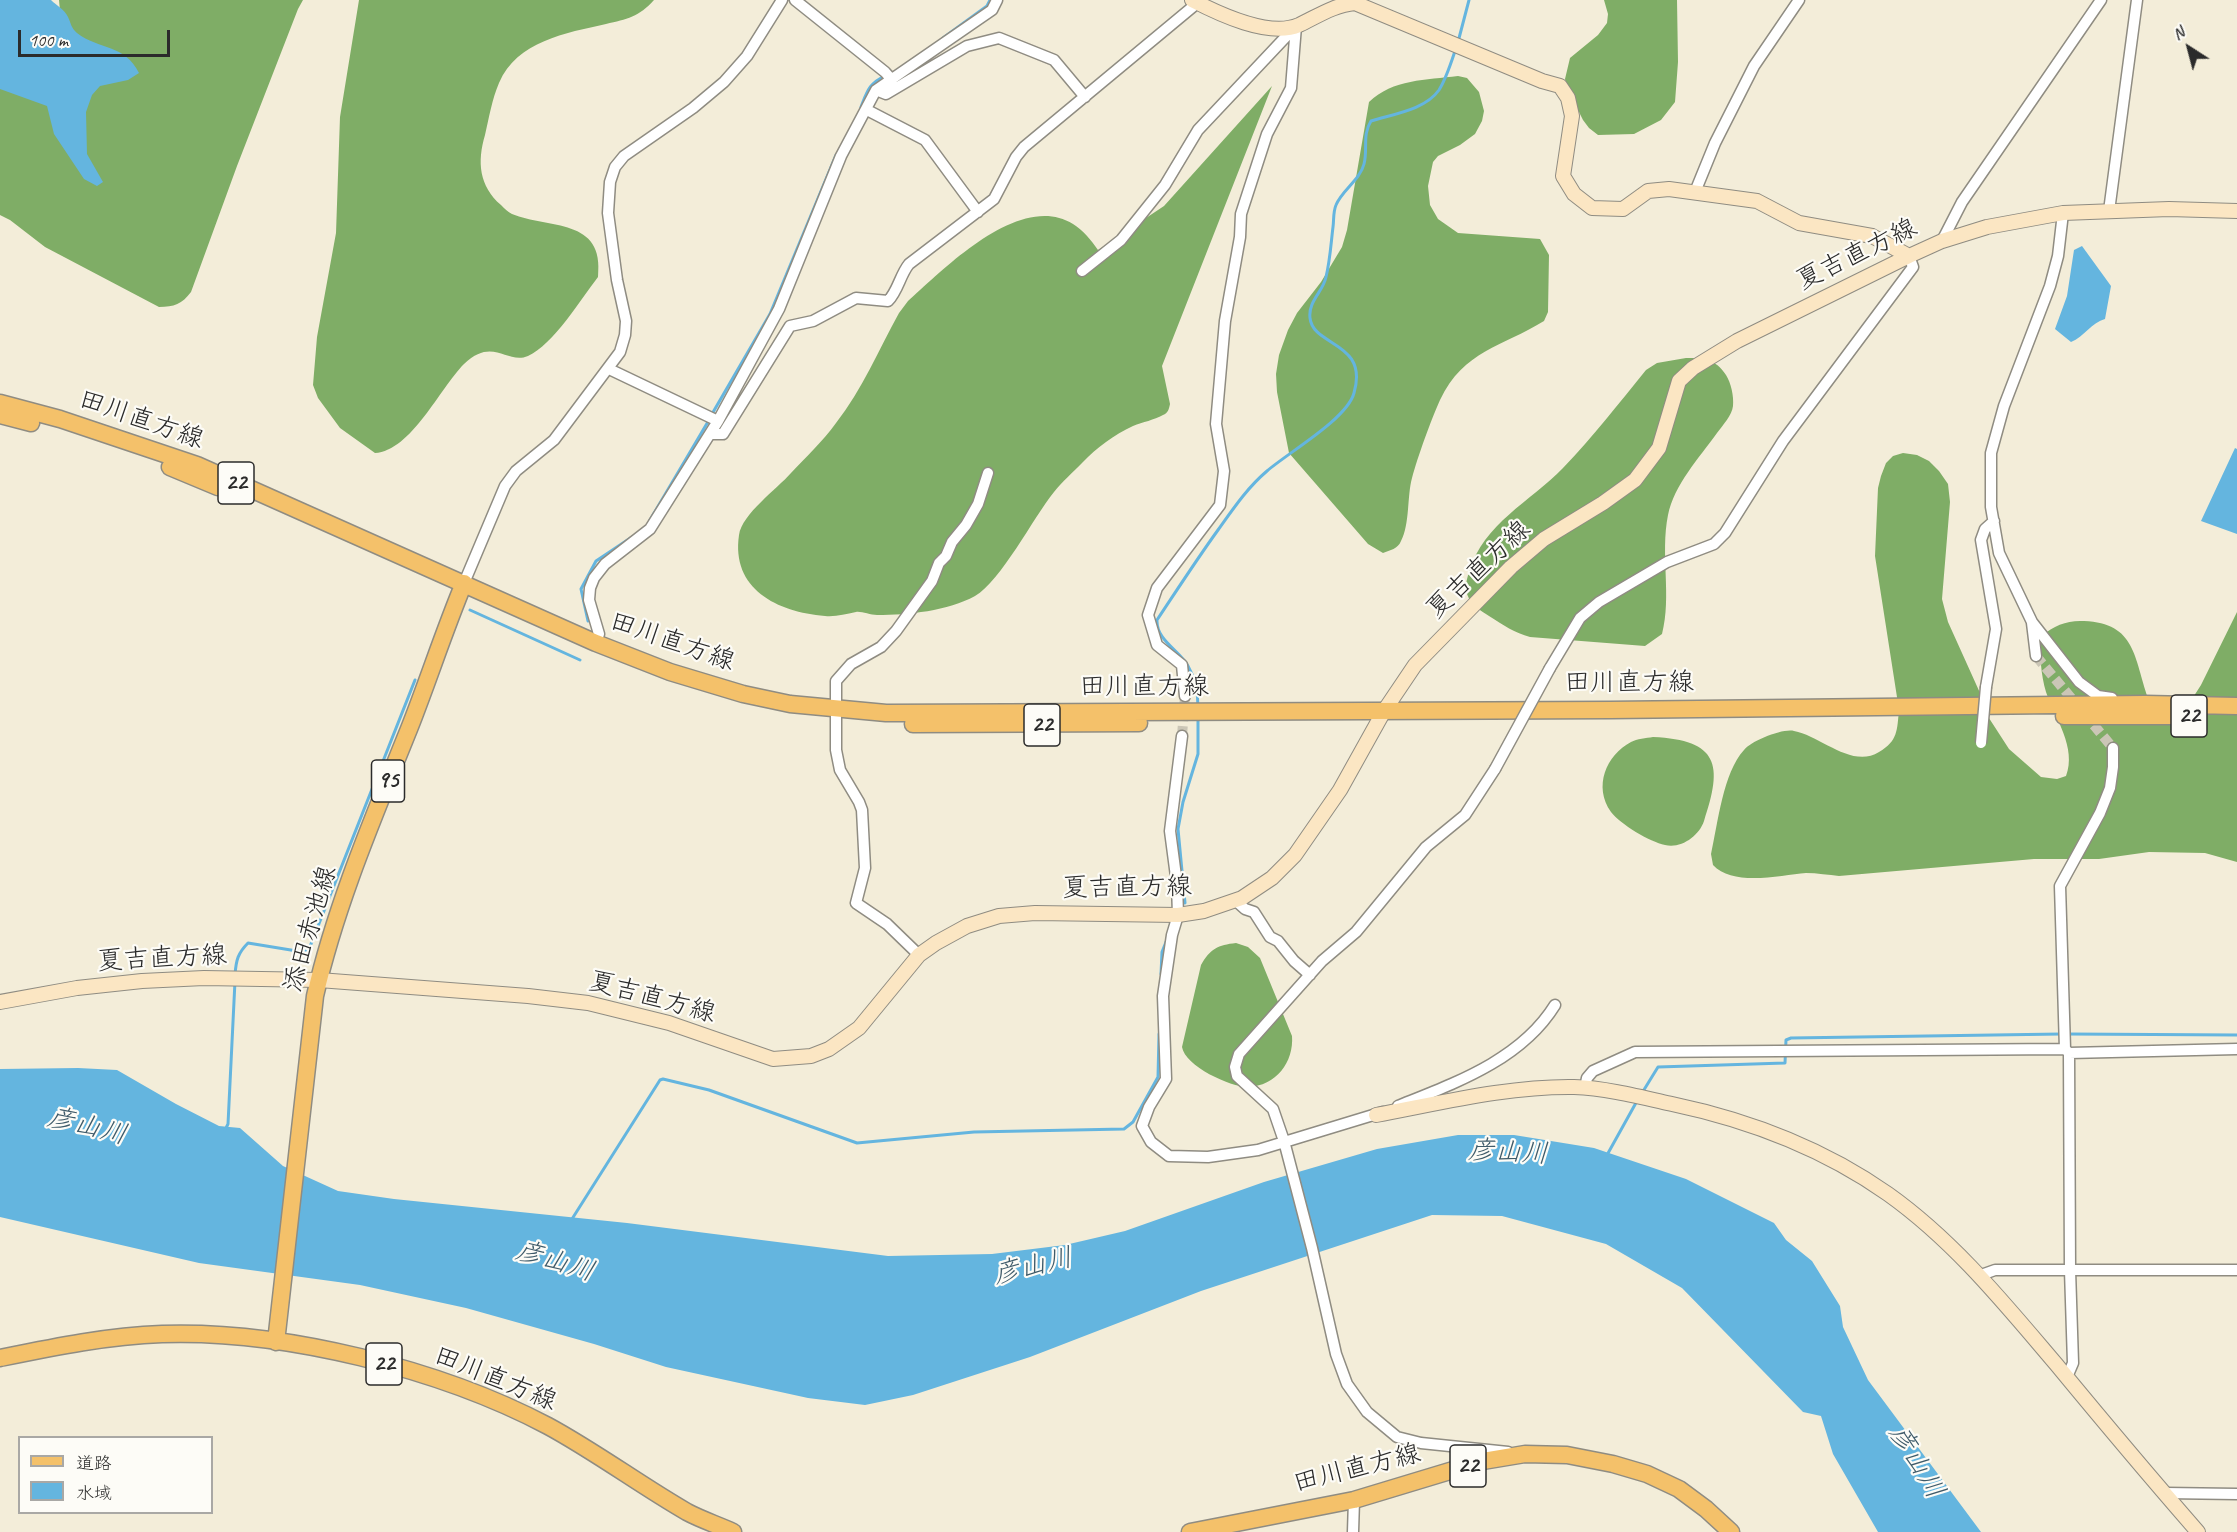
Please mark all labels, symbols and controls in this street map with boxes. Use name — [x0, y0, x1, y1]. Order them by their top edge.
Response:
scale bar — [21, 18, 172, 56]
north arrow — [2159, 18, 2219, 78]
text: N — [2169, 22, 2188, 44]
text: 100 m — [29, 29, 68, 51]
street label: 夏吉直方線 — [1792, 212, 1922, 298]
street label: 田川直方線 — [74, 384, 208, 456]
road number: 22 — [218, 462, 254, 504]
street label: 夏吉直方線 — [1421, 514, 1537, 626]
street label: 田川直方線 — [605, 606, 739, 678]
street label: 田川直方線 — [1564, 667, 1694, 699]
street label: 田川直方線 — [1079, 671, 1209, 703]
road number: 22 — [2171, 695, 2207, 737]
road number: 22 — [1024, 704, 1060, 746]
road number: 95 — [372, 760, 404, 802]
street label: 添田赤池線 — [278, 862, 344, 996]
street label: 夏吉直方線 — [1062, 871, 1192, 905]
street label: 夏吉直方線 — [96, 940, 228, 978]
street label: 夏吉直方線 — [585, 966, 719, 1030]
water label: 彦山川 — [44, 1101, 130, 1153]
water label: 彦山川 — [1467, 1135, 1549, 1171]
water label: 彦山川 — [512, 1235, 598, 1289]
water label: 彦山川 — [990, 1242, 1076, 1292]
street label: 田川直方線 — [429, 1340, 561, 1418]
road number: 22 — [366, 1343, 402, 1385]
water label: 彦山川 — [1881, 1419, 1951, 1505]
legend — [18, 1436, 213, 1514]
street label: 田川直方線 — [1290, 1438, 1424, 1500]
road number: 22 — [1450, 1445, 1486, 1487]
text: 道路 — [76, 1452, 112, 1474]
text: 水域 — [76, 1482, 112, 1504]

